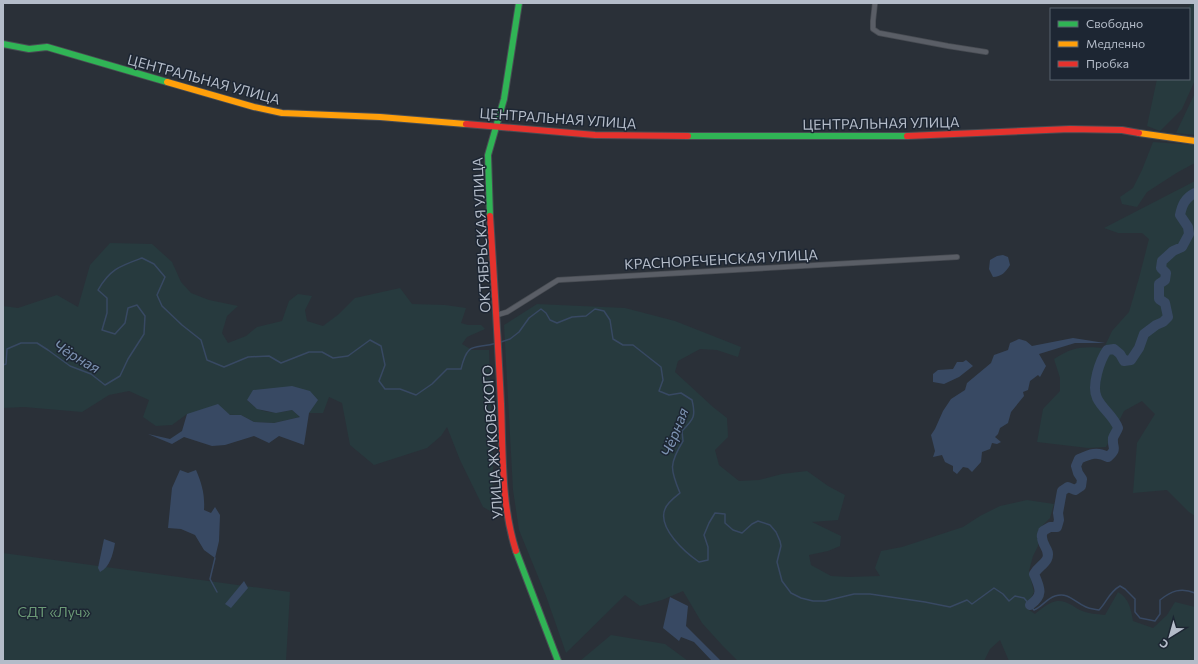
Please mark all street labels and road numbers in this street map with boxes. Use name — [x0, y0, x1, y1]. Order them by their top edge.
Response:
street label: ЦЕНТРАЛЬНАЯ УЛИЦА — [126, 50, 282, 108]
street label: ЦЕНТРАЛЬНАЯ УЛИЦА — [479, 104, 637, 132]
street label: ЦЕНТРАЛЬНАЯ УЛИЦА — [802, 113, 960, 133]
street label: ОКТЯБРЬСКАЯ УЛИЦА — [468, 157, 494, 313]
street label: КРАСНОРЕЧЕНСКАЯ УЛИЦА — [624, 245, 819, 273]
street label: УЛИЦА ЖУКОВСКОГО — [478, 364, 506, 520]

